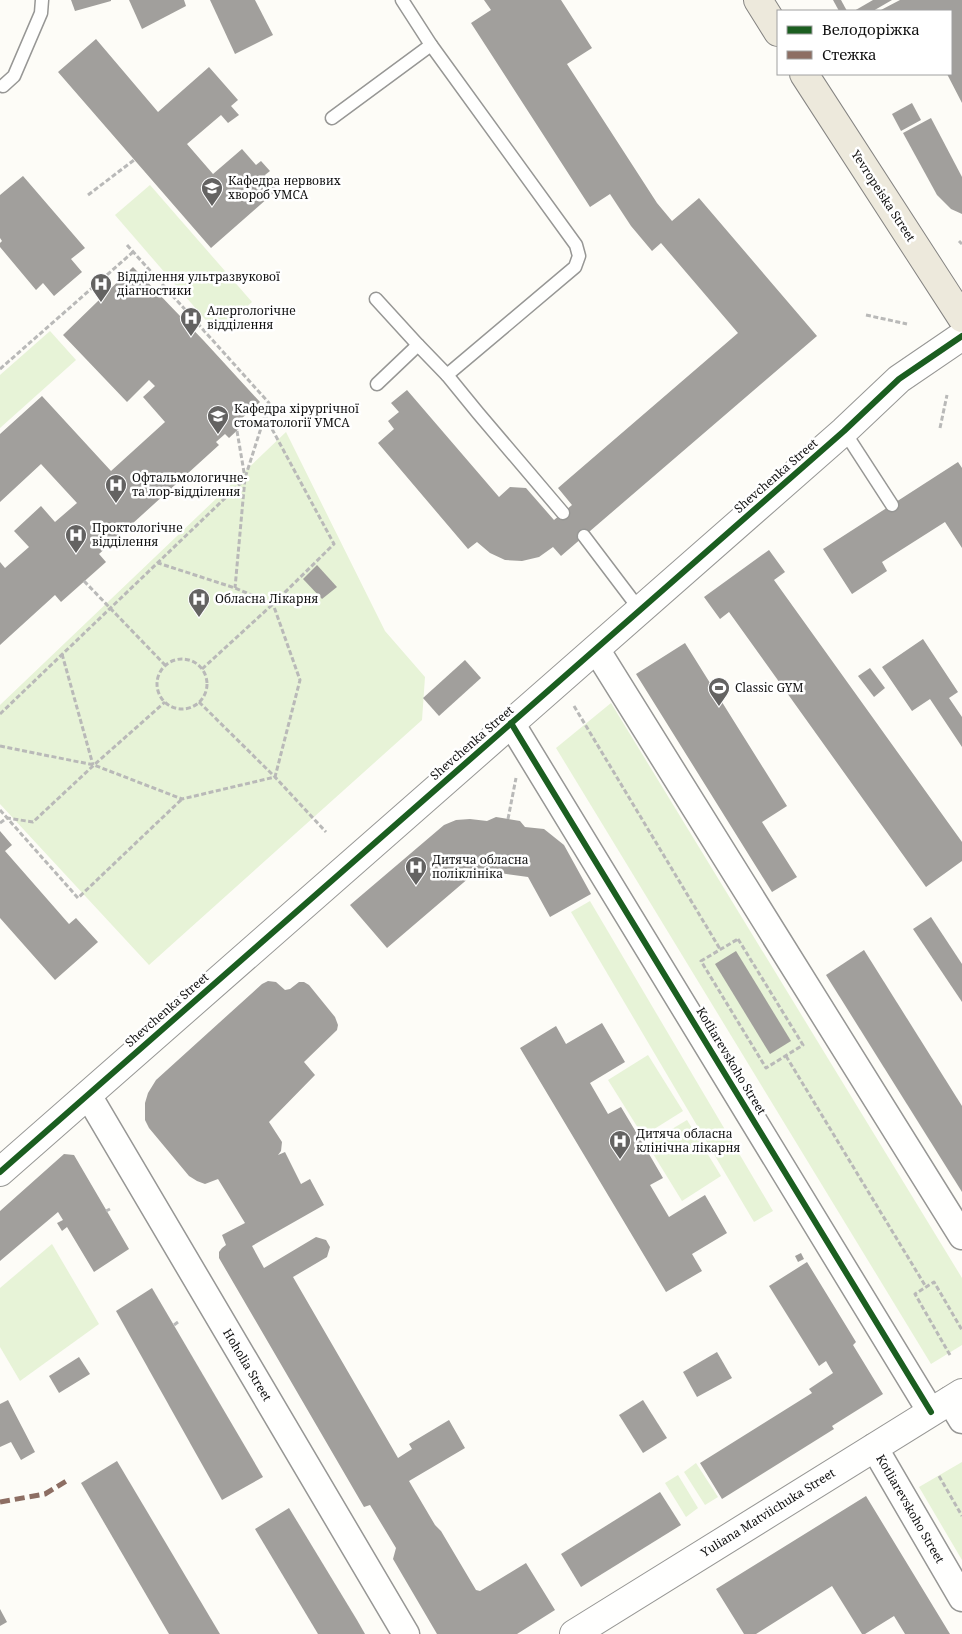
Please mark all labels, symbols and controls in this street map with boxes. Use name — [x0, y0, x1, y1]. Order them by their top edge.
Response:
legend — [777, 10, 952, 75]
text: Велодоріжка — [822, 19, 920, 39]
text: Стежка — [822, 44, 877, 64]
street label: Yevropeiska Street — [847, 146, 919, 245]
place label: Кафедра нервових хвороб УМСА — [228, 172, 341, 203]
school or university icon: Кафедра нервових хвороб УМСА — [200, 176, 224, 207]
place label: Відділення ультразвукової діагностики — [117, 268, 280, 299]
hospital icon: Відділення ультразвукової діагностики — [89, 272, 113, 303]
place label: Алергологічне відділення — [207, 302, 296, 333]
hospital icon: Алергологічне відділення — [179, 306, 203, 337]
place label: Кафедра хірургічної стоматології УМСА — [234, 400, 359, 431]
school or university icon: Кафедра хірургічної стоматології УМСА — [206, 404, 230, 435]
street label: Shevchenka Street — [730, 435, 821, 517]
place label: Офтальмологичне- та лор-відділення — [132, 469, 248, 500]
hospital icon: Офтальмологичне- та лор-відділення — [104, 473, 128, 504]
place label: Проктологічне відділення — [92, 519, 183, 550]
hospital icon: Проктологічне відділення — [64, 523, 88, 554]
hospital icon: Обласна Лікарня — [187, 587, 211, 618]
place label: Обласна Лікарня — [215, 590, 319, 607]
sports icon: Classic GYM — [707, 676, 731, 707]
place label: Classic GYM — [735, 679, 804, 696]
street label: Shevchenka Street — [426, 702, 517, 784]
place label: Дитяча обласна поліклініка — [432, 851, 529, 882]
hospital icon: Дитяча обласна поліклініка — [404, 855, 428, 886]
street label: Shevchenka Street — [121, 969, 212, 1051]
street label: Kotliarevskoho Street — [692, 1004, 770, 1118]
place label: Дитяча обласна клінічна лікарня — [636, 1125, 740, 1156]
hospital icon: Дитяча обласна клінічна лікарня — [608, 1129, 632, 1160]
street label: Hoholia Street — [219, 1325, 276, 1404]
street label: Kotliarevskoho Street — [872, 1451, 949, 1566]
street label: Yuliana Matviichuka Street — [696, 1464, 838, 1561]

